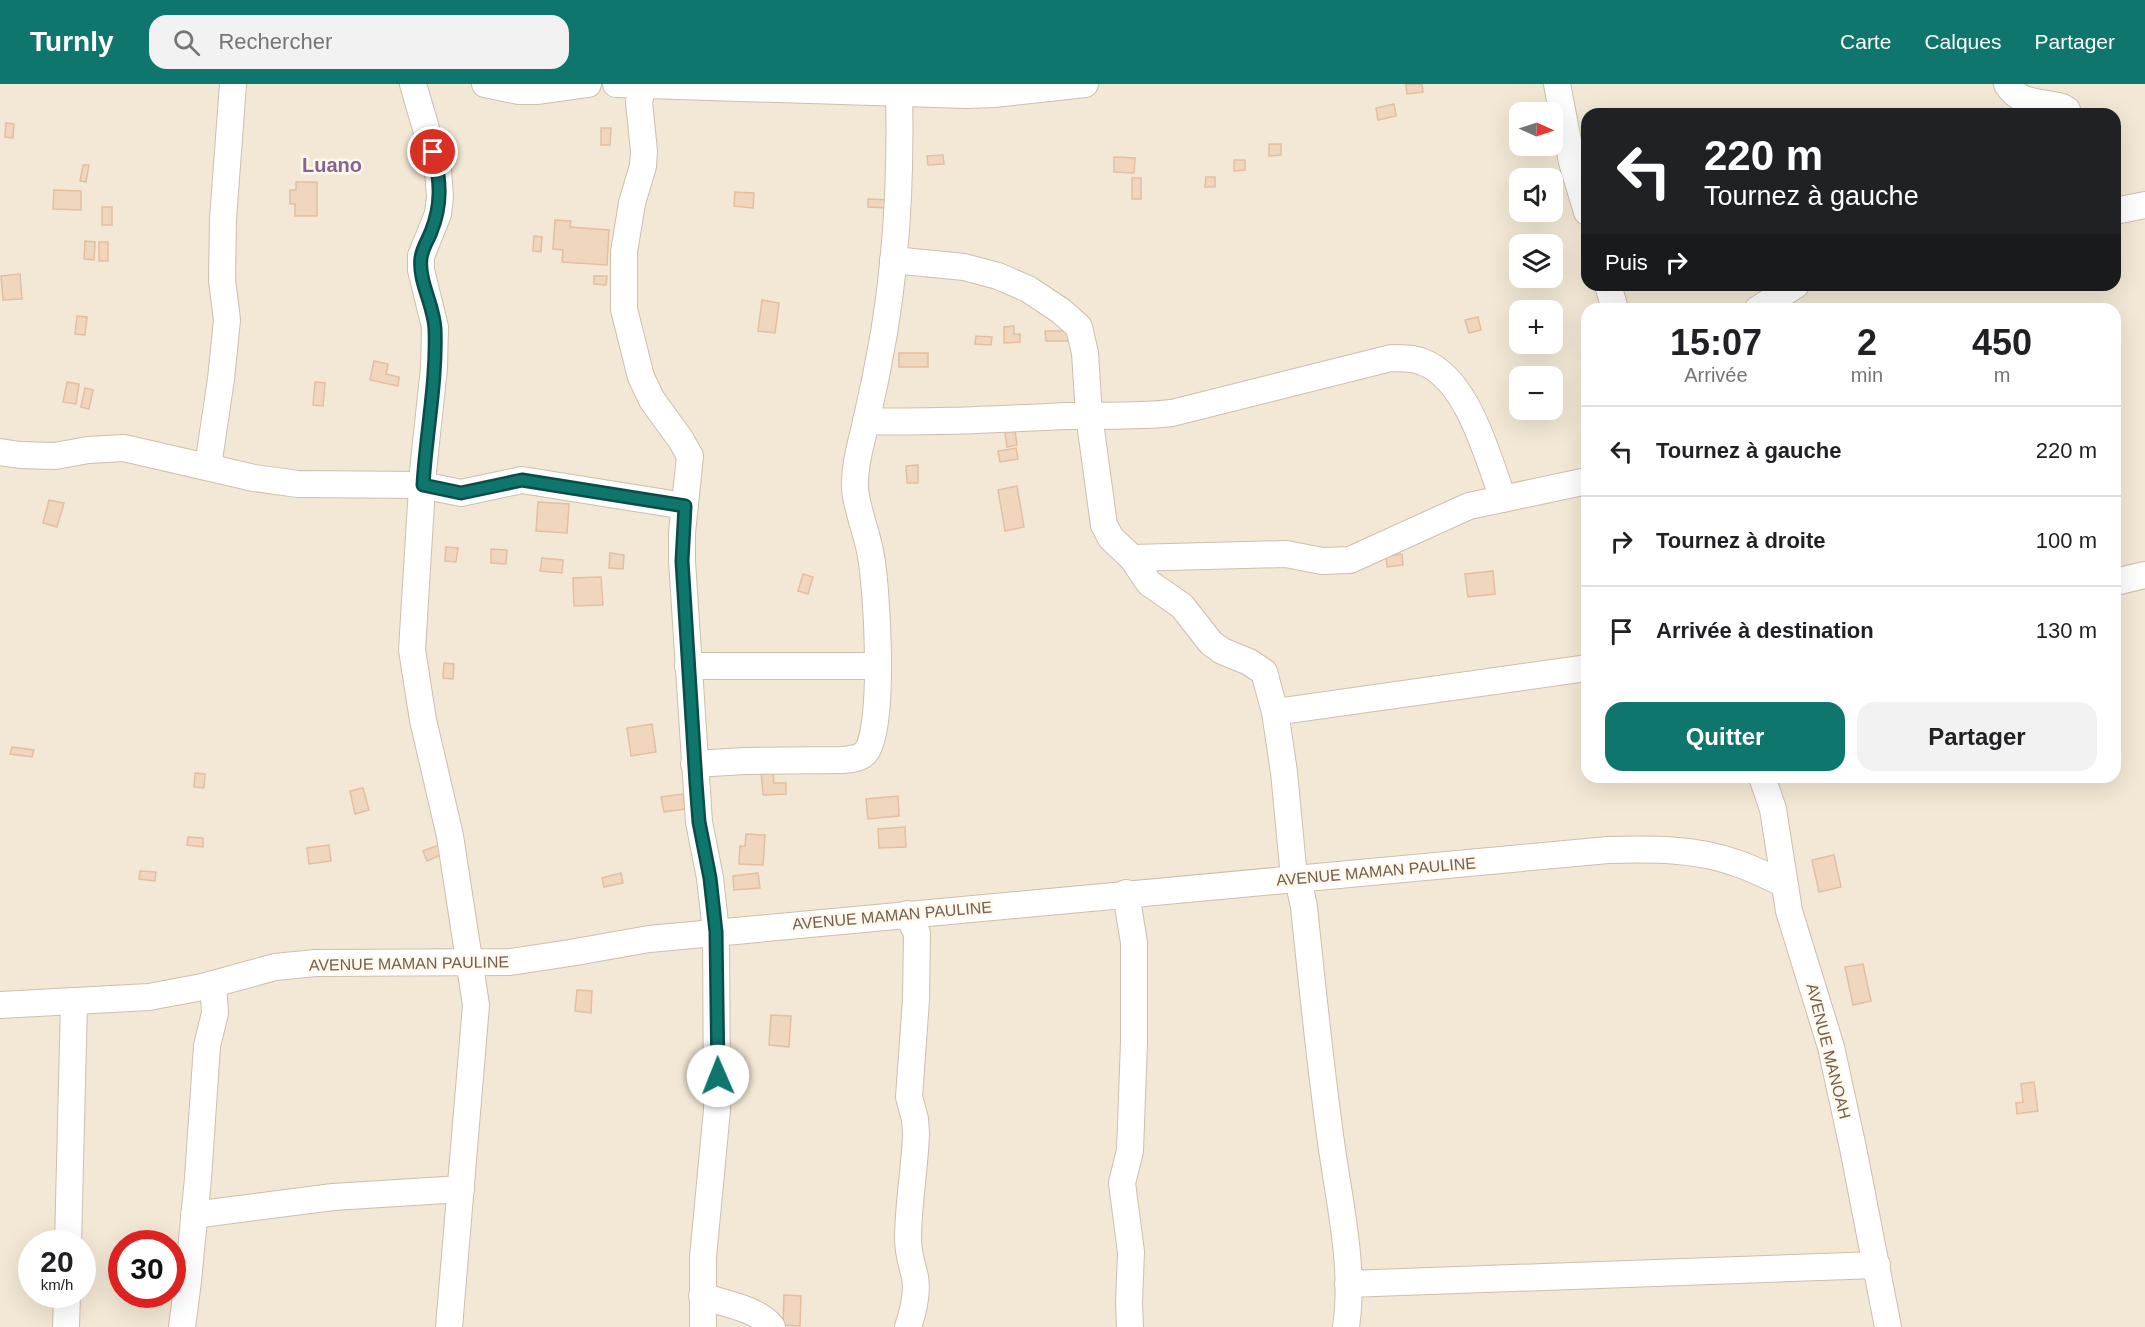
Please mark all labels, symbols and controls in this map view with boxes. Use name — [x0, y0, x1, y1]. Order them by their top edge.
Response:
search box — [149, 15, 569, 69]
text: Turnly — [30, 26, 113, 57]
icon: search — [170, 26, 203, 59]
text: Rechercher — [218, 29, 332, 54]
text: Carte — [1840, 30, 1891, 53]
text: Calques — [1924, 30, 2001, 53]
text: Partager — [2034, 30, 2115, 53]
north arrow — [1509, 102, 1563, 156]
map controls — [1509, 102, 1563, 420]
pin — [407, 126, 458, 177]
icon: left — [1605, 132, 1683, 210]
text: 220 m — [1704, 132, 1823, 179]
icon: arrive — [416, 135, 449, 168]
district label: Luano — [302, 154, 362, 176]
button: sound — [1509, 168, 1563, 222]
text: Tournez à gauche — [1704, 181, 1919, 211]
button: layers — [1509, 234, 1563, 288]
icon: right — [1660, 246, 1693, 279]
text: Puis — [1605, 250, 1648, 275]
button: + — [1509, 300, 1563, 354]
text: 15:07 — [1670, 322, 1762, 363]
text: 2 — [1857, 322, 1877, 363]
text: 450 — [1972, 322, 2032, 363]
text: Arrivée — [1684, 364, 1748, 386]
text: min — [1851, 364, 1883, 386]
text: m — [1994, 364, 2010, 386]
button: − — [1509, 366, 1563, 420]
icon: left — [1605, 435, 1638, 468]
text: Tournez à gauche — [1656, 438, 1841, 463]
text: 220 m — [2036, 438, 2097, 463]
icon: right — [1605, 525, 1638, 558]
text: Tournez à droite — [1656, 528, 1826, 553]
text: 100 m — [2036, 528, 2097, 553]
icon: arrive — [1605, 615, 1638, 648]
text: Arrivée à destination — [1656, 618, 1874, 643]
text: 130 m — [2036, 618, 2097, 643]
button: Quitter — [1605, 702, 1845, 771]
button: Partager — [1857, 702, 2097, 771]
street label: AVENUE MAMAN PAULINE — [1276, 854, 1477, 889]
street label: AVENUE MAMAN PAULINE — [792, 898, 993, 933]
street label: AVENUE MAMAN PAULINE — [309, 953, 509, 974]
street label: AVENUE MANOAH — [1803, 981, 1854, 1121]
position arrow — [686, 1044, 750, 1108]
speed limit sign: 30 — [108, 1230, 186, 1308]
text: 20 — [40, 1245, 74, 1278]
text: km/h — [41, 1276, 73, 1293]

